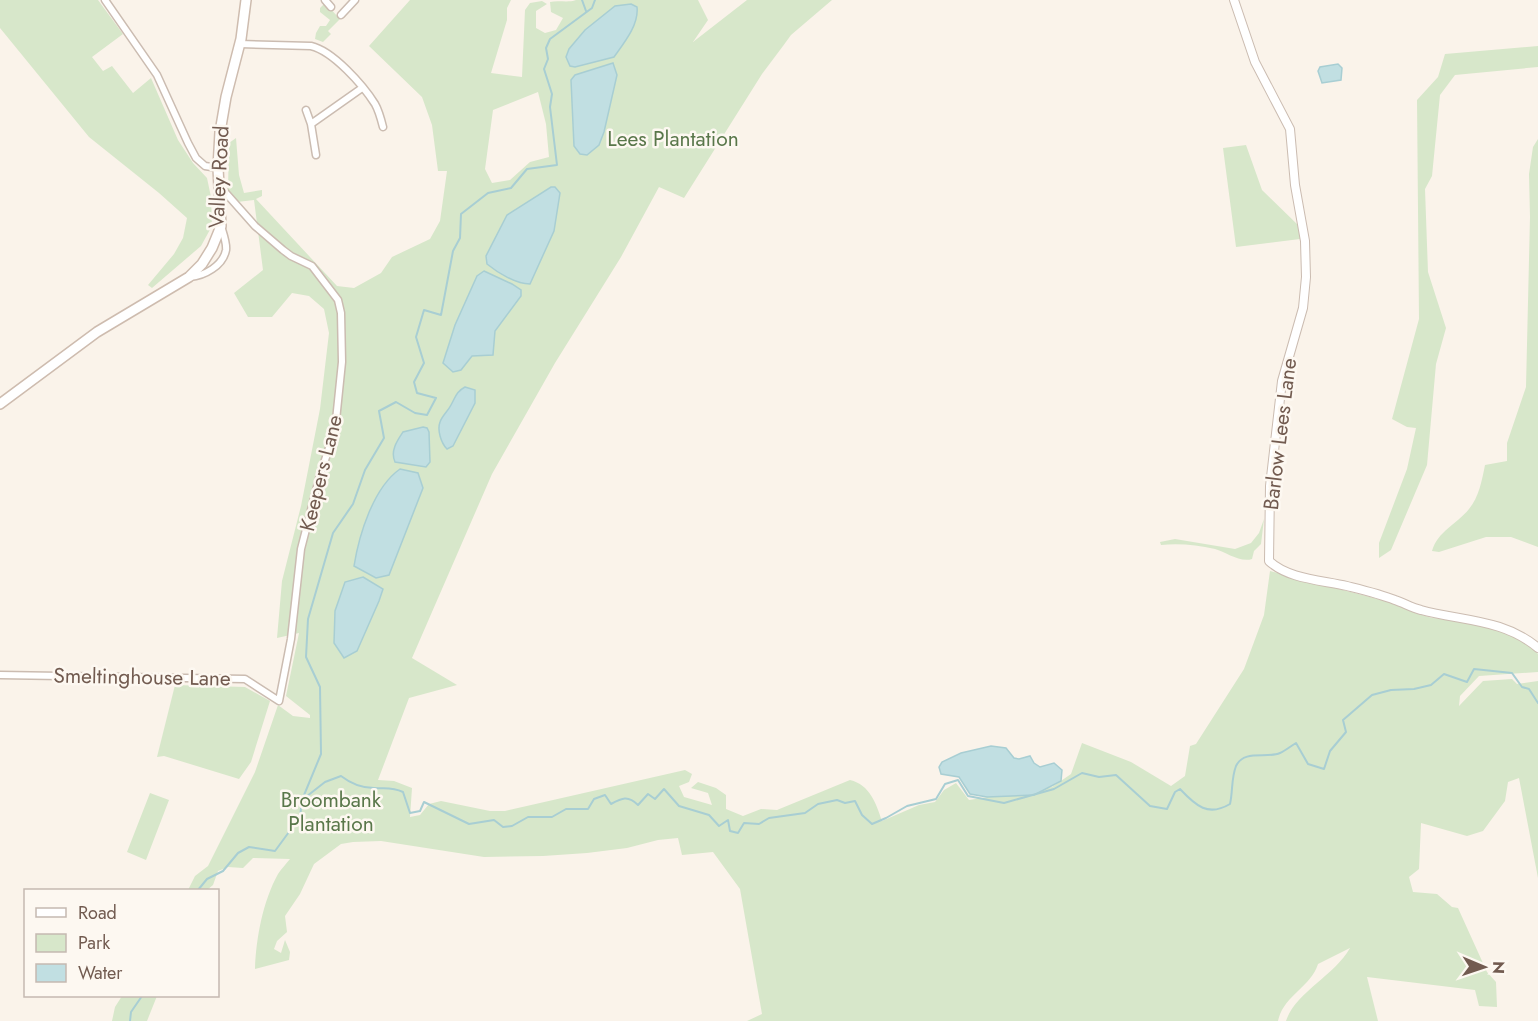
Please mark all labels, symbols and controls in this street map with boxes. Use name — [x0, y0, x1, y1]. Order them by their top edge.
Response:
park label: Lees Plantation — [607, 124, 739, 154]
street label: Valley Road — [201, 125, 237, 229]
street label: Barlow Lees Lane — [1256, 356, 1304, 512]
street label: Keepers Lane — [292, 411, 350, 534]
street label: Smeltinghouse Lane — [53, 660, 231, 694]
park label: Broombank Plantation — [281, 785, 382, 839]
legend — [24, 889, 219, 997]
text: Road — [78, 900, 117, 926]
text: Park — [78, 930, 110, 956]
north arrow — [1454, 937, 1514, 997]
text: Water — [78, 960, 123, 986]
text: N — [1487, 961, 1510, 974]

